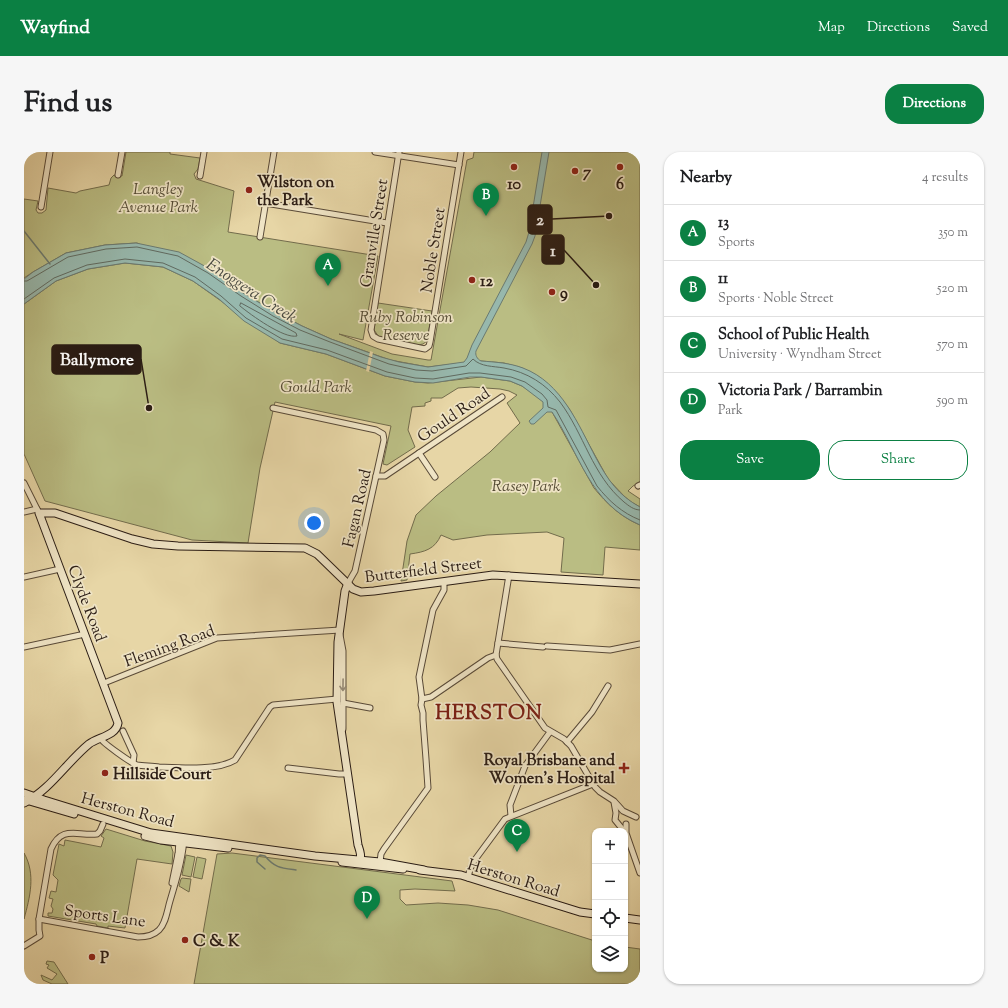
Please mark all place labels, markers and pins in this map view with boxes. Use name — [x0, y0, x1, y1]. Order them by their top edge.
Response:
marker: 10 — [509, 162, 519, 172]
place label: 7 — [583, 162, 592, 185]
marker: 6 — [615, 162, 625, 172]
marker: 7 — [570, 166, 580, 176]
place label: Wilston on the Park — [257, 172, 335, 213]
place label: 10 — [507, 174, 521, 197]
place label: 6 — [616, 174, 624, 197]
pin: B — [473, 183, 499, 216]
marker: Wilston on the Park — [244, 185, 254, 195]
callout: 2 — [528, 205, 552, 234]
callout: 1 — [542, 235, 564, 264]
pin: A — [315, 253, 341, 286]
place label: 12 — [480, 271, 493, 294]
marker: 12 — [467, 275, 477, 285]
place label: 9 — [560, 283, 568, 306]
marker: 9 — [547, 287, 557, 297]
callout: Ballymore — [52, 345, 141, 374]
place label: Royal Brisbane and Women’s Hospital — [484, 750, 616, 791]
marker: Royal Brisbane and Women’s Hospital — [618, 762, 630, 774]
place label: Hillside Court — [113, 764, 212, 787]
marker: Hillside Court — [100, 768, 110, 778]
pin: C — [504, 819, 530, 852]
pin: D — [354, 886, 380, 919]
place label: C & K — [193, 931, 240, 954]
marker: C & K — [180, 935, 190, 945]
place label: P — [100, 948, 109, 971]
marker: P — [87, 952, 97, 962]

